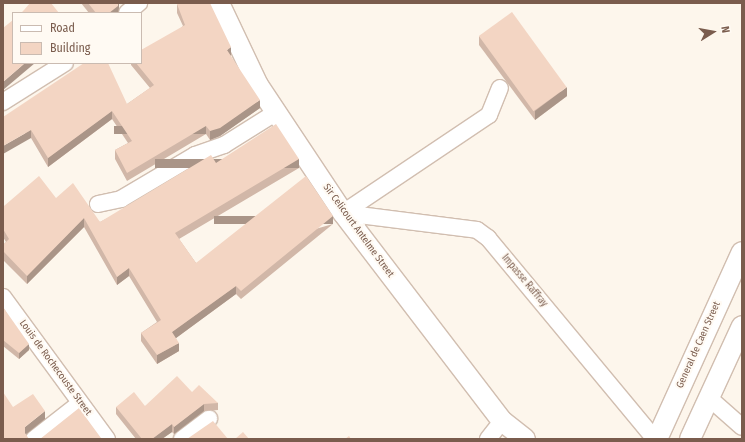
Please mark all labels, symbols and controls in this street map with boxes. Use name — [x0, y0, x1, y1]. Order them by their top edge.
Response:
legend — [12, 12, 142, 64]
north arrow — [693, 12, 733, 52]
text: Road — [50, 21, 75, 35]
text: N — [718, 25, 732, 34]
text: Building — [50, 41, 90, 55]
street label: Sir Celicourt Antelme Street — [320, 182, 396, 280]
street label: Impasse Raffray — [499, 252, 549, 310]
street label: General de Caen Street — [674, 300, 724, 390]
street label: Louis de Rochecouste Street — [16, 318, 94, 418]

